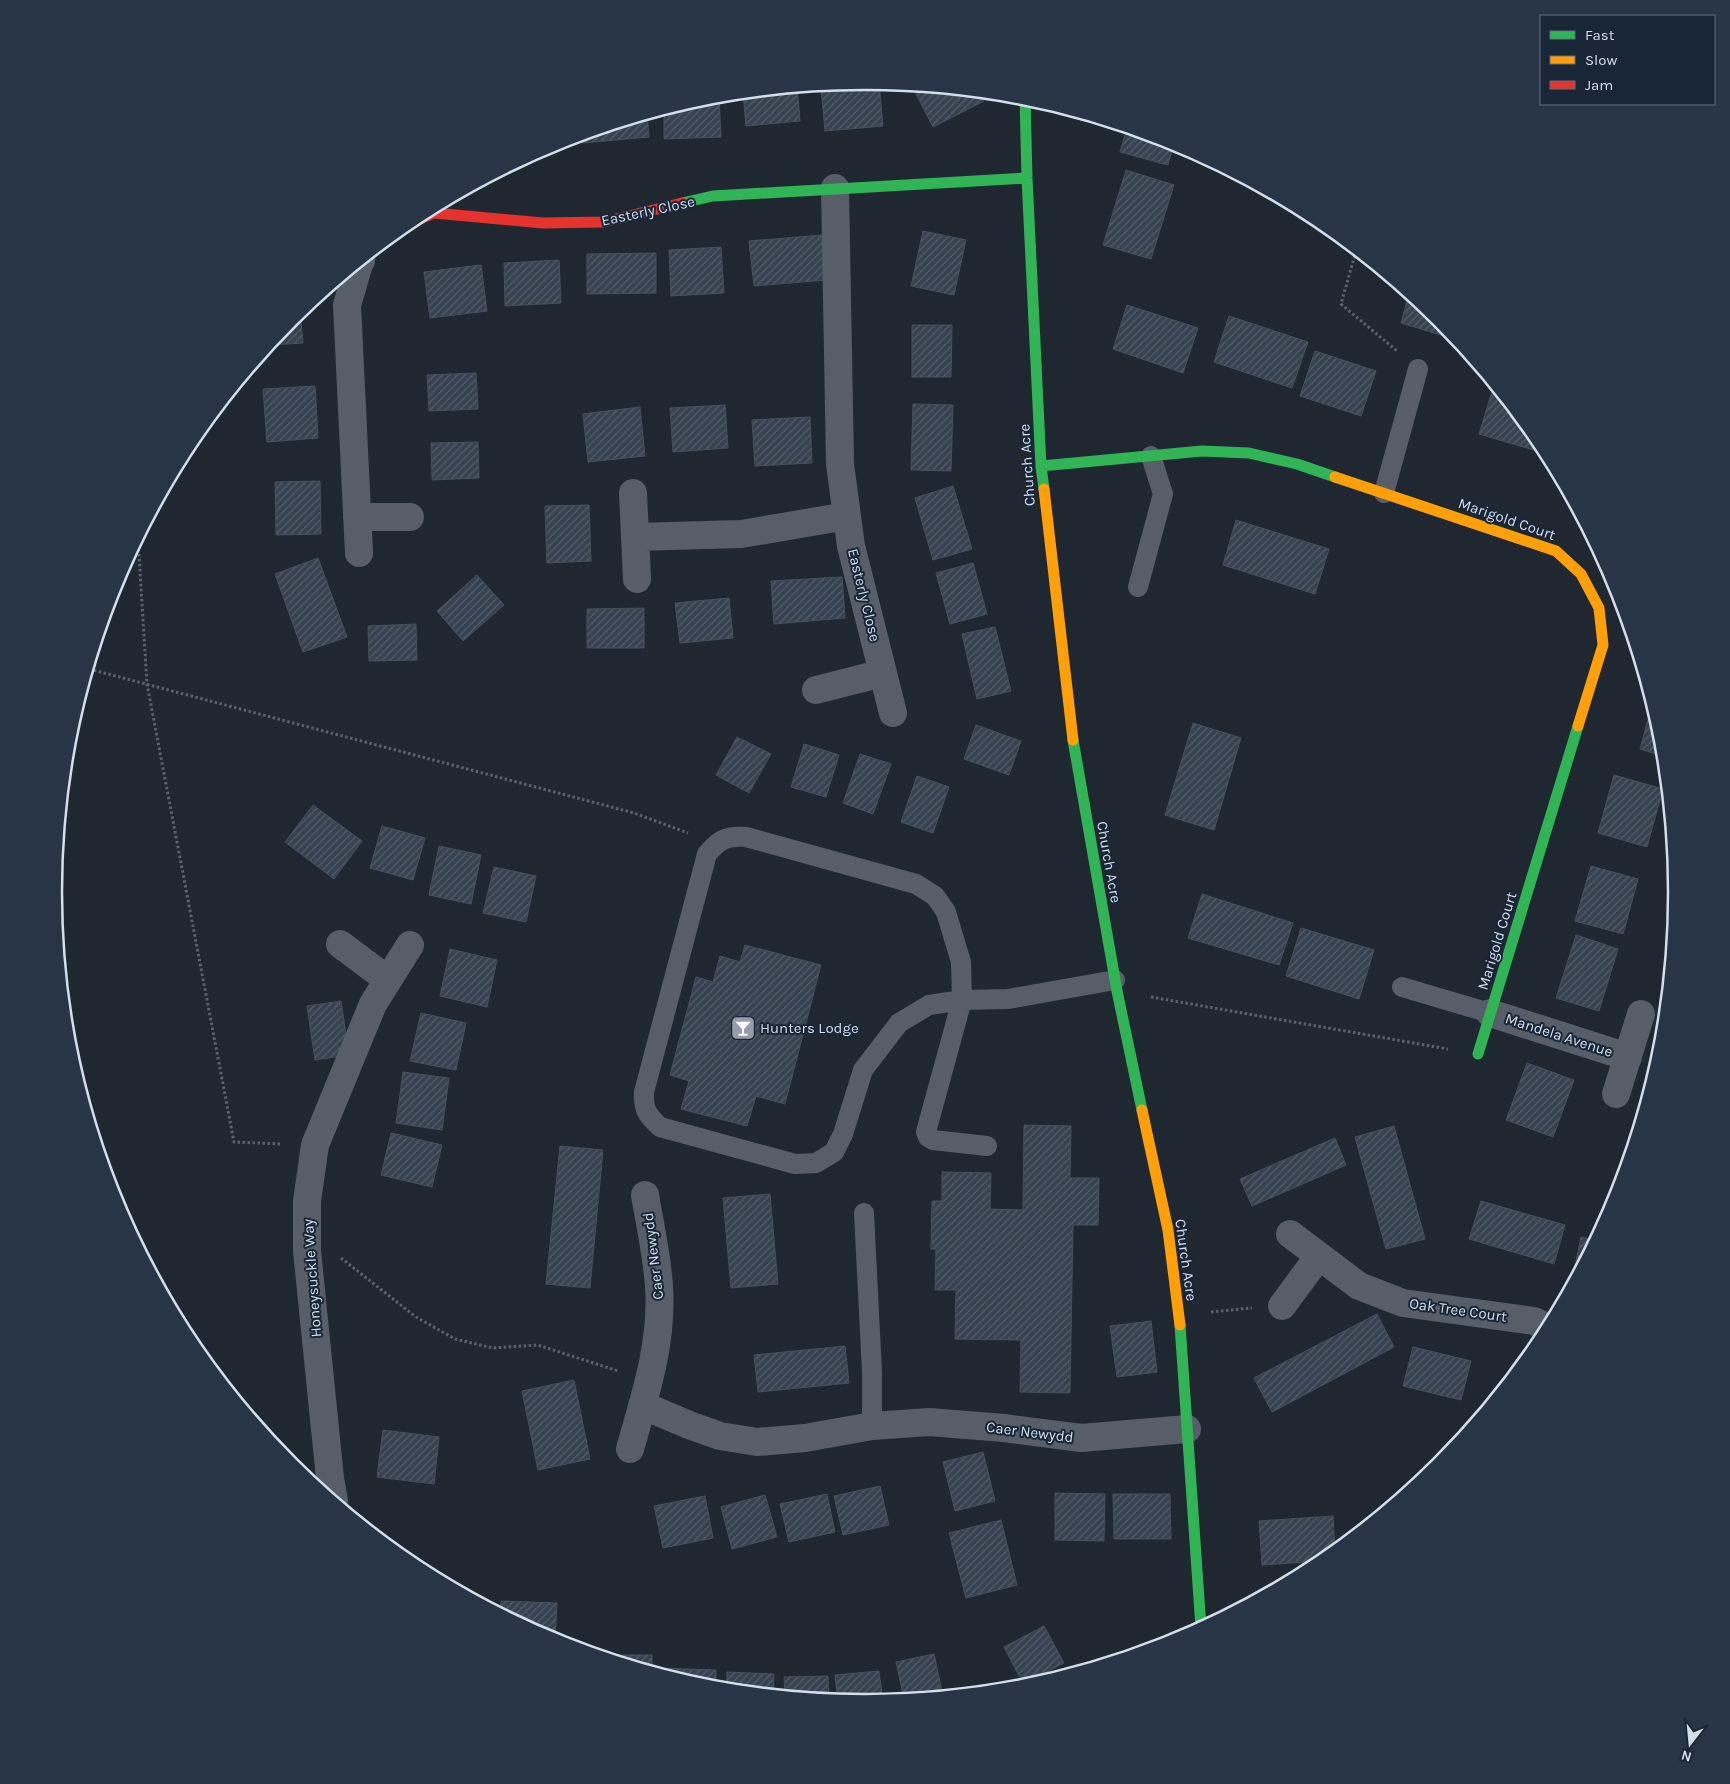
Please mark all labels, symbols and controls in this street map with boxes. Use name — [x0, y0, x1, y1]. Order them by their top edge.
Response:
legend — [1540, 15, 1715, 105]
text: Fast — [1585, 26, 1615, 44]
text: Slow — [1585, 51, 1617, 69]
text: Jam — [1585, 76, 1613, 94]
street label: Easterly Close — [600, 192, 696, 230]
street label: Church Acre — [1015, 423, 1039, 507]
street label: Marigold Court — [1456, 494, 1558, 544]
street label: Easterly Close — [844, 547, 884, 643]
street label: Church Acre — [1093, 820, 1125, 904]
street label: Marigold Court — [1474, 889, 1521, 992]
street label: Mandela Avenue — [1503, 1009, 1615, 1061]
bar icon: Hunters Lodge — [730, 1015, 756, 1041]
place label: Hunters Lodge — [760, 1019, 859, 1037]
street label: Caer Newydd — [639, 1211, 667, 1301]
street label: Honeysuckle Way — [299, 1218, 325, 1338]
street label: Church Acre — [1171, 1218, 1201, 1302]
street label: Oak Tree Court — [1408, 1294, 1508, 1326]
street label: Caer Newydd — [985, 1418, 1075, 1446]
north arrow — [1665, 1719, 1715, 1769]
text: N — [1679, 1746, 1694, 1766]

